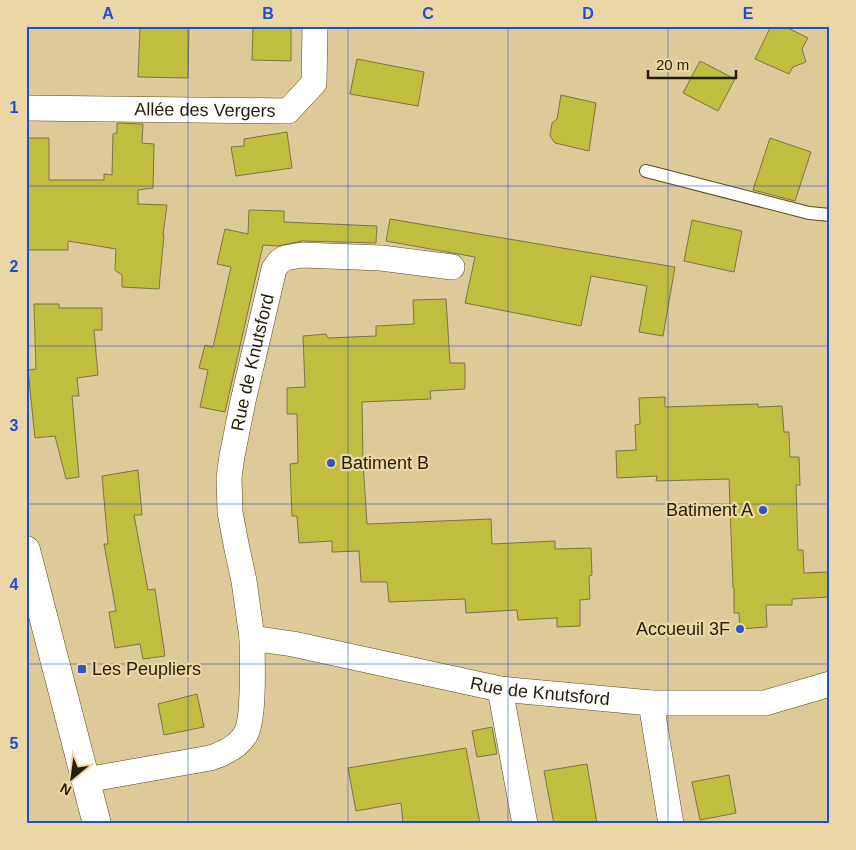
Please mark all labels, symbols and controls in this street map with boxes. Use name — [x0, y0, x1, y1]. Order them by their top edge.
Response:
text: A — [102, 5, 114, 22]
text: B — [262, 5, 274, 22]
text: C — [422, 5, 434, 22]
text: D — [582, 5, 594, 22]
text: E — [743, 5, 754, 22]
scale bar — [648, 48, 736, 80]
text: 20 m — [656, 56, 689, 73]
text: 1 — [10, 99, 19, 116]
street label: Allée des Vergers — [134, 99, 276, 121]
text: 2 — [10, 258, 19, 275]
street label: Rue de Knutsford — [227, 292, 278, 433]
text: 3 — [10, 417, 19, 434]
place label: Batiment B — [341, 453, 429, 473]
marker: Batiment B — [325, 457, 337, 469]
place label: Batiment A — [666, 500, 753, 520]
marker: Batiment A — [757, 504, 769, 516]
text: 4 — [10, 576, 19, 593]
place label: Accueuil 3F — [636, 619, 730, 639]
marker: Accueuil 3F — [734, 623, 746, 635]
place label: Les Peupliers — [92, 659, 201, 679]
marker: Les Peupliers — [76, 663, 88, 675]
street label: Rue de Knutsford — [469, 673, 611, 709]
text: 5 — [10, 735, 19, 752]
north arrow — [48, 752, 98, 802]
text: N — [57, 780, 74, 799]

